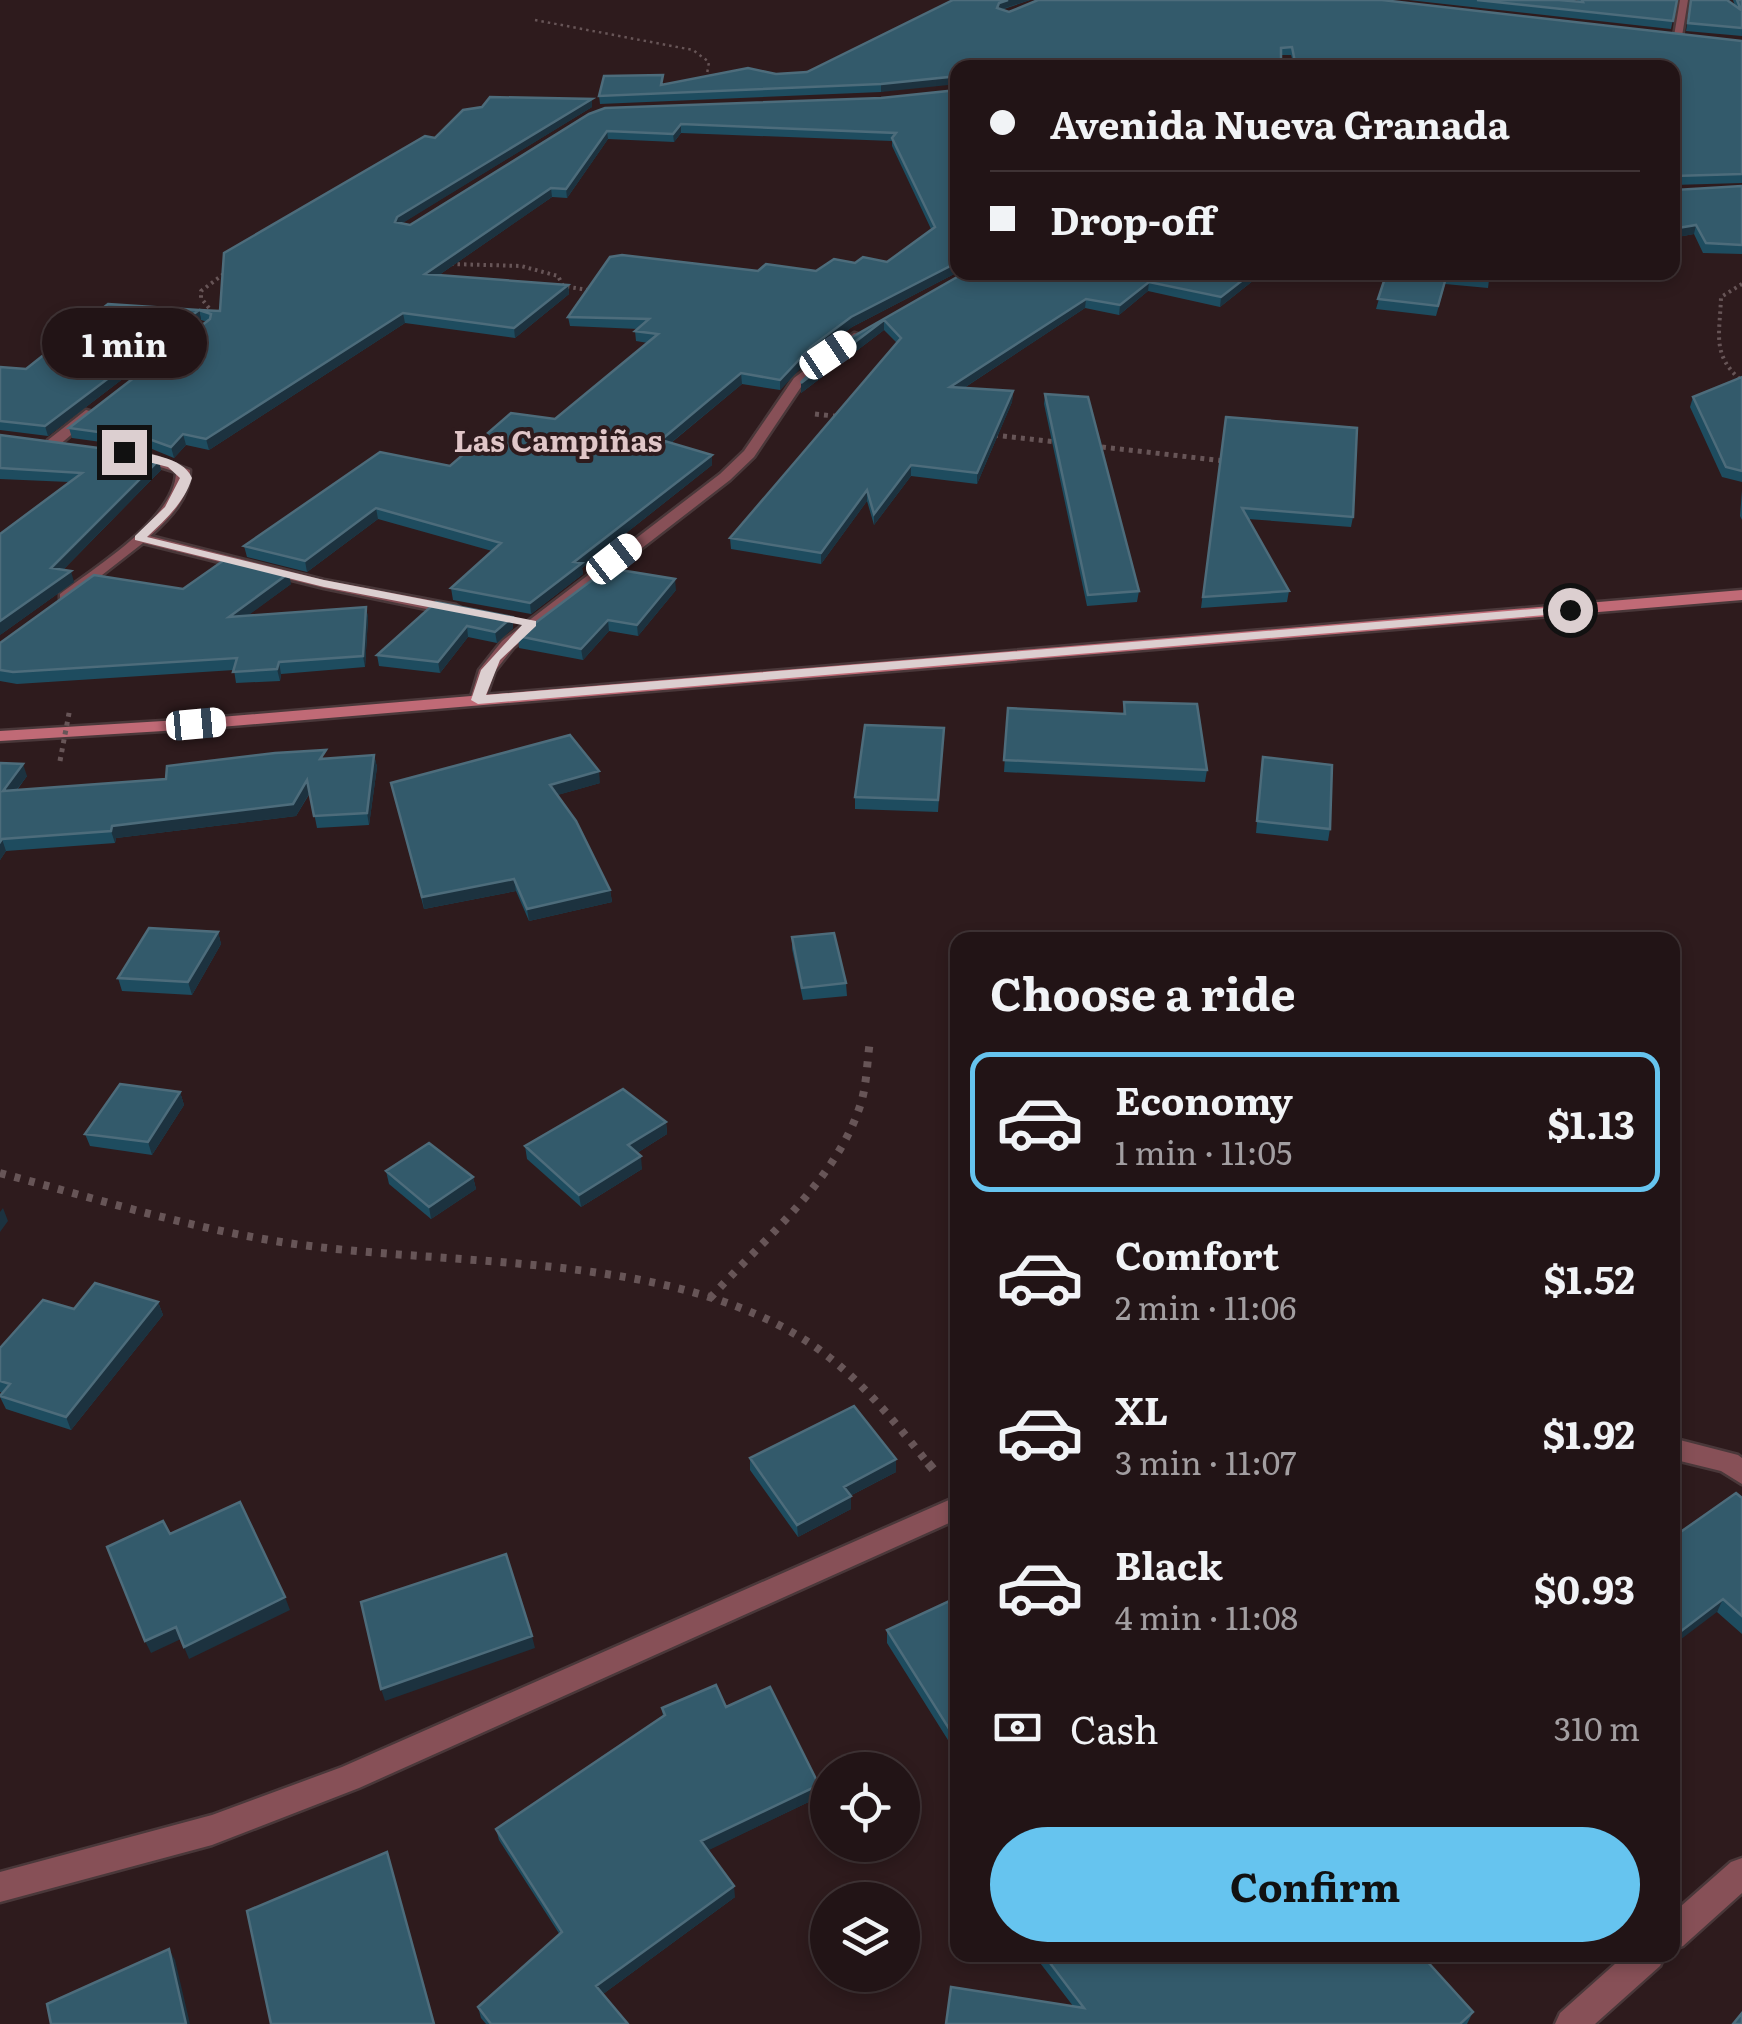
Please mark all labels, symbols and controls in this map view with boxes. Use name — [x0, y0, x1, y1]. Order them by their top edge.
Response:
text: Avenida Nueva Granada — [1050, 94, 1510, 151]
text: Drop-off — [1050, 190, 1215, 247]
callout: 1 min — [42, 307, 206, 377]
text: 1 min — [82, 319, 167, 367]
car — [795, 326, 861, 384]
district label: Las Campiñas — [453, 417, 663, 461]
route end — [102, 430, 147, 475]
car — [581, 529, 647, 589]
route start — [1548, 588, 1593, 633]
car — [165, 706, 227, 742]
text: Choose a ride — [990, 958, 1296, 1025]
text: Economy — [1115, 1070, 1293, 1127]
icon: car — [995, 1077, 1085, 1167]
text: $1.13 — [1547, 1094, 1635, 1151]
text: 1 min · 11:05 — [1115, 1127, 1292, 1175]
text: Comfort — [1115, 1225, 1279, 1282]
icon: car — [995, 1232, 1085, 1322]
text: $1.52 — [1543, 1249, 1635, 1306]
text: 2 min · 11:06 — [1115, 1282, 1296, 1330]
text: XL — [1115, 1380, 1168, 1437]
icon: car — [995, 1387, 1085, 1477]
text: $1.92 — [1542, 1404, 1635, 1461]
text: 3 min · 11:07 — [1115, 1437, 1297, 1485]
text: Black — [1115, 1535, 1223, 1592]
icon: car — [995, 1542, 1085, 1632]
text: $0.93 — [1534, 1559, 1635, 1616]
text: 4 min · 11:08 — [1115, 1592, 1298, 1640]
text: Cash — [1070, 1699, 1159, 1756]
icon: cash — [990, 1700, 1045, 1755]
text: 310 m — [1554, 1703, 1640, 1751]
map controls — [810, 1752, 920, 1992]
button: locate — [810, 1752, 920, 1862]
button: Confirm — [990, 1827, 1640, 1942]
button: layers — [810, 1882, 920, 1992]

